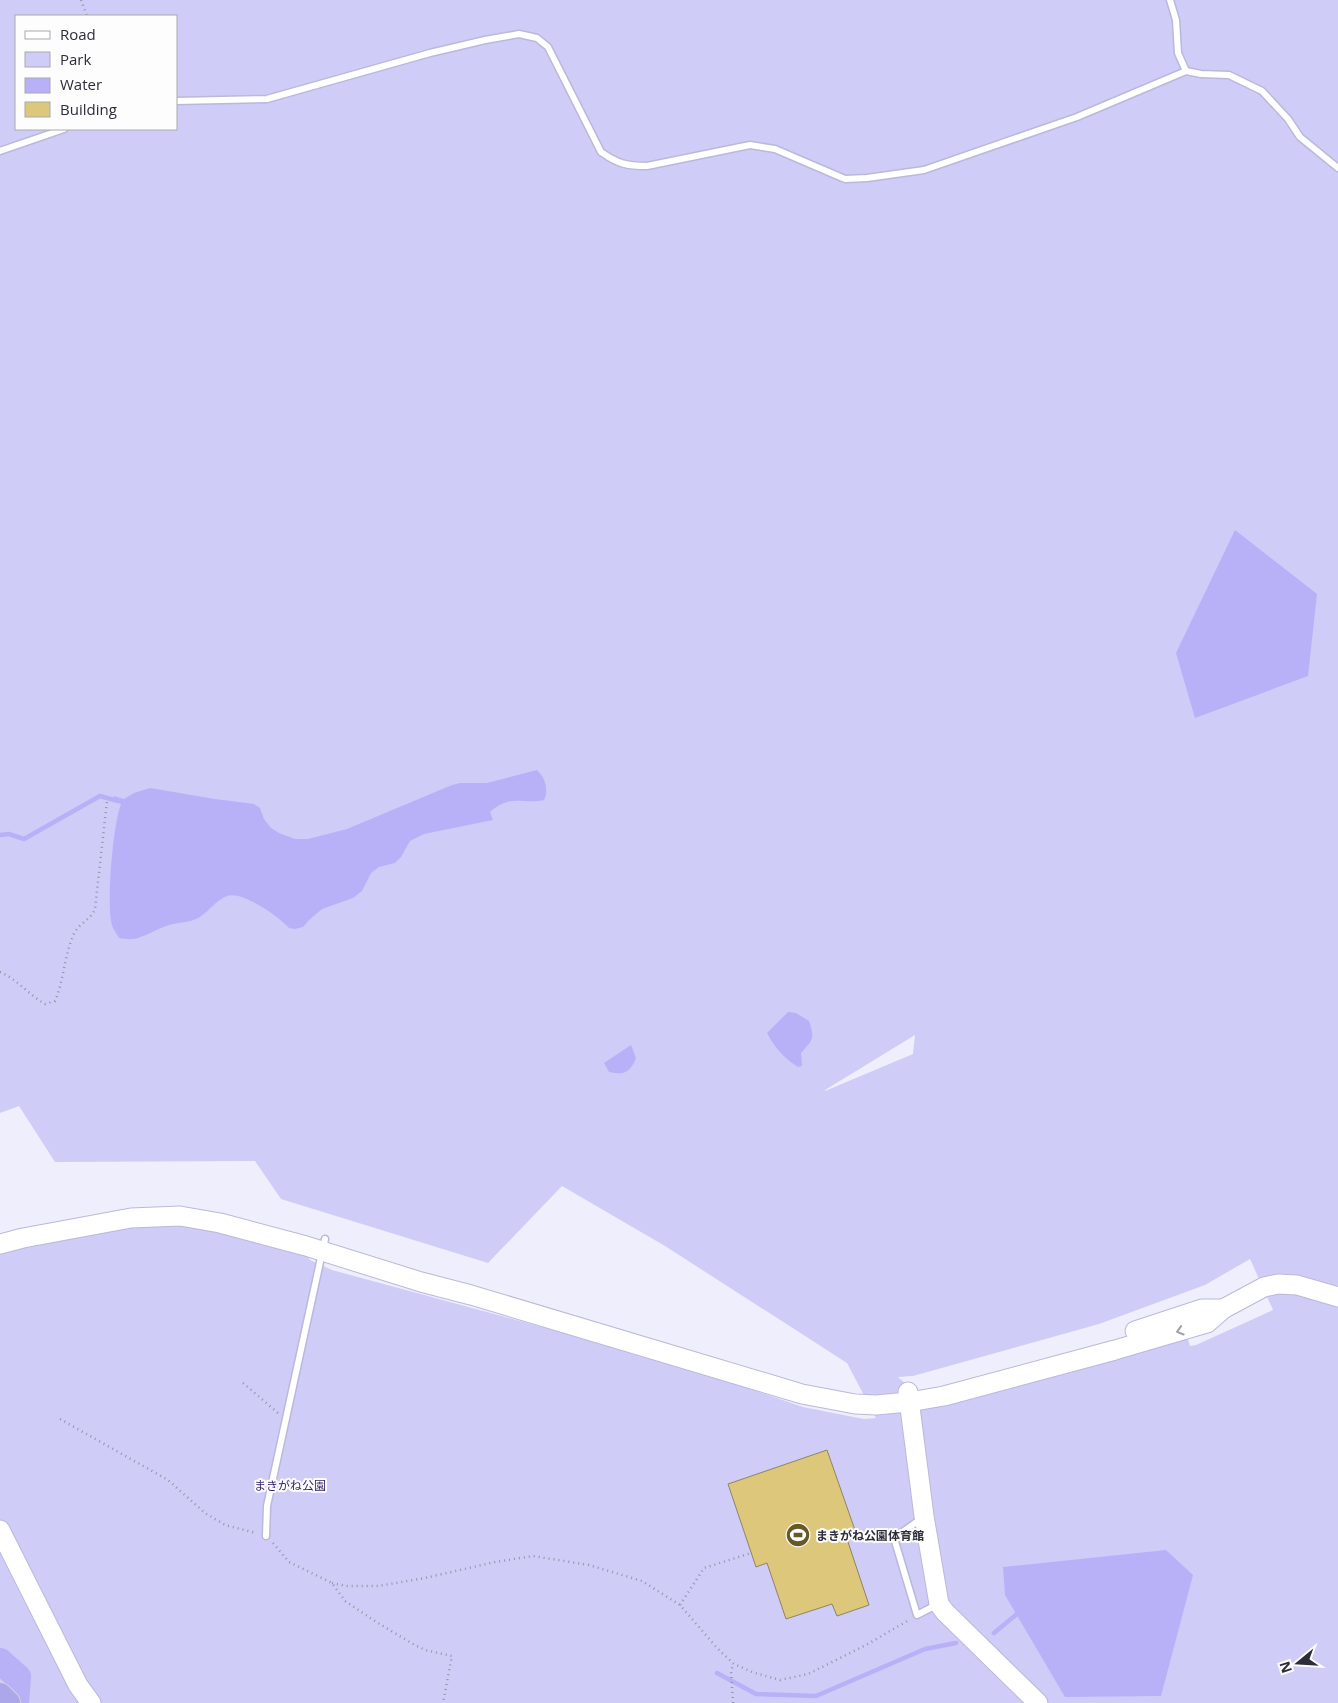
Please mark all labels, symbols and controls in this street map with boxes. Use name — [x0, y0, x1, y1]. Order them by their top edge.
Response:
legend — [15, 15, 178, 130]
text: Road — [60, 24, 96, 44]
text: Park — [60, 49, 91, 69]
text: Water — [60, 74, 102, 94]
text: Building — [60, 99, 117, 119]
one-way arrow — [1177, 1325, 1185, 1335]
park label: まきがね公園 — [254, 1477, 326, 1494]
sports icon: まきがね公園体育館 — [785, 1522, 811, 1548]
place label: まきがね公園体育館 — [816, 1527, 924, 1544]
north arrow — [1273, 1638, 1323, 1688]
text: N — [1274, 1659, 1296, 1676]

